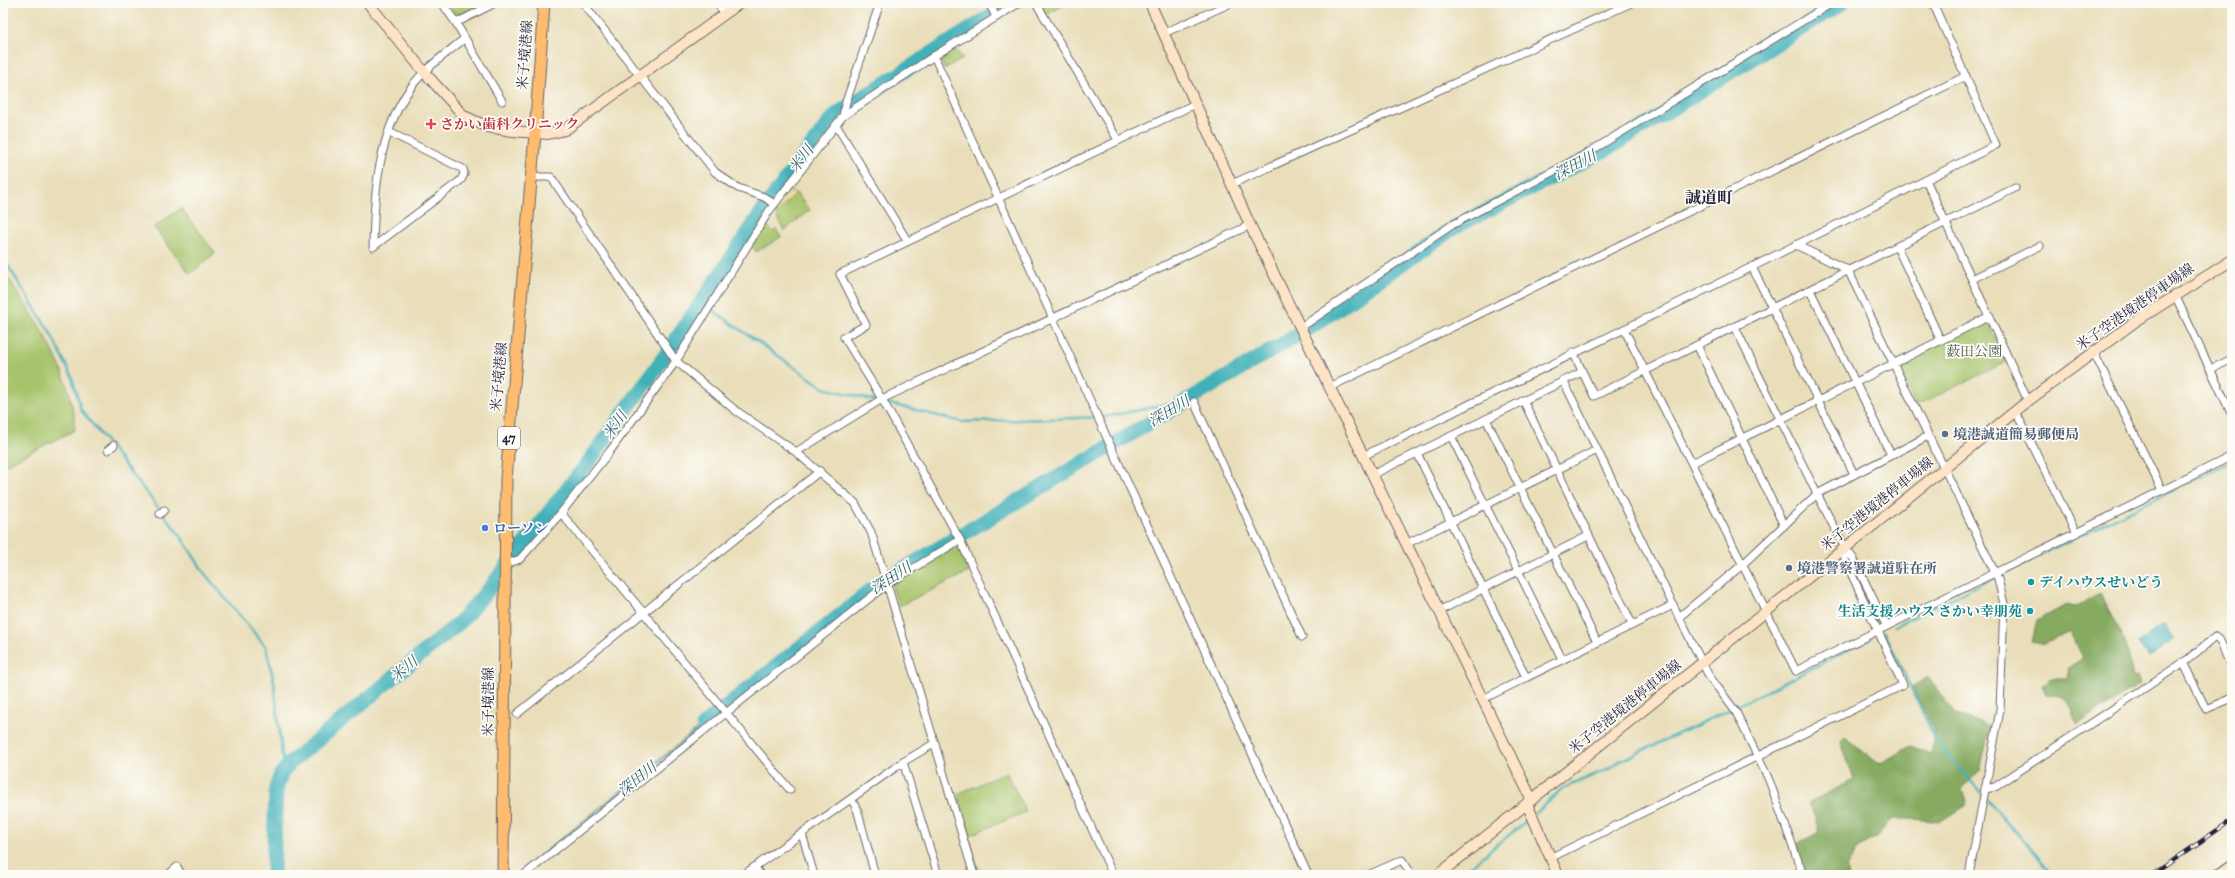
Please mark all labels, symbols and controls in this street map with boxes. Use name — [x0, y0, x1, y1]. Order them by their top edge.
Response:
street label: 米子境港線 — [514, 19, 536, 91]
place label: さかい歯科クリニック — [440, 116, 579, 133]
marker: さかい歯科クリニック — [425, 118, 437, 130]
water label: 米川 — [785, 140, 818, 176]
water label: 深田川 — [1551, 146, 1601, 183]
district label: 誠道町 — [1685, 188, 1733, 207]
street label: 米子空港境港停車場線 — [2073, 260, 2197, 354]
street label: 米子境港線 — [487, 341, 511, 413]
park label: 薮田公園 — [1946, 343, 2002, 360]
water label: 深田川 — [1145, 391, 1195, 430]
water label: 米川 — [599, 406, 632, 442]
place label: 境港誠道簡易郵便局 — [1953, 426, 2079, 443]
road number: 47 — [498, 427, 520, 449]
marker: 境港誠道簡易郵便局 — [1940, 429, 1950, 439]
street label: 米子空港境港停車場線 — [1817, 453, 1937, 555]
place label: ローソン — [493, 520, 548, 537]
marker: ローソン — [480, 523, 490, 533]
water label: 深田川 — [867, 557, 916, 598]
place label: 境港警察署誠道駐在所 — [1797, 560, 1937, 577]
marker: 境港警察署誠道駐在所 — [1784, 563, 1794, 573]
place label: デイハウスせいどう — [2039, 574, 2163, 591]
marker: デイハウスせいどう — [2026, 577, 2036, 587]
place label: 生活支援ハウス さかい幸朋苑 — [1837, 603, 2022, 620]
marker: 生活支援ハウス さかい幸朋苑 — [2025, 606, 2035, 616]
water label: 米川 — [387, 651, 423, 686]
street label: 米子空港境港停車場線 — [1565, 656, 1685, 758]
street label: 米子境港線 — [480, 667, 497, 737]
water label: 深田川 — [614, 757, 662, 800]

